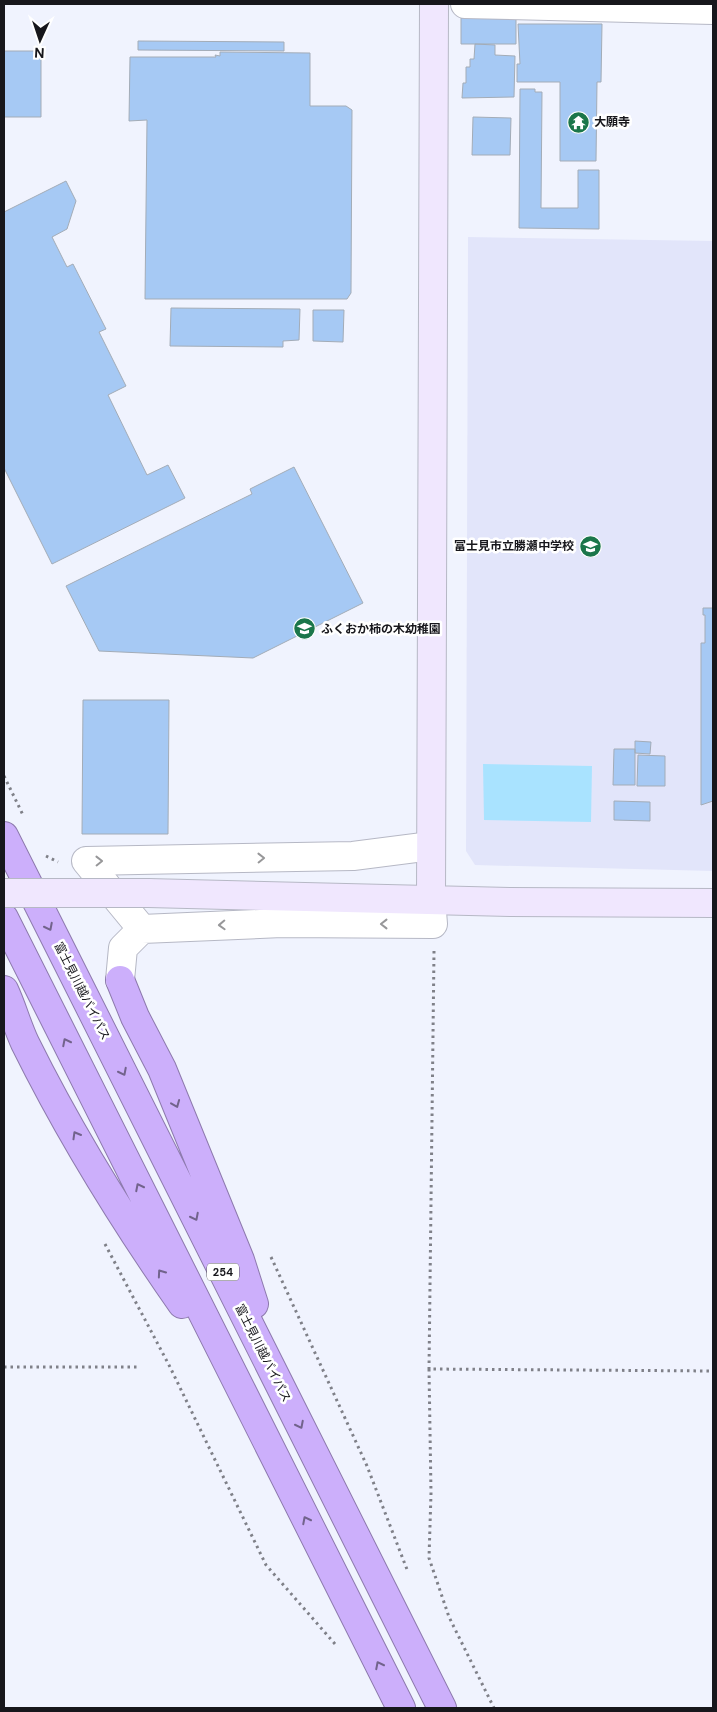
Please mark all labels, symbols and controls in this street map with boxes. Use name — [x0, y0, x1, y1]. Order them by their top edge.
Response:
north arrow — [15, 15, 65, 65]
text: N — [34, 44, 45, 62]
temple icon: 大願寺 — [566, 110, 590, 134]
place label: 大願寺 — [594, 114, 630, 130]
school or university icon: 富士見市立勝瀬中学校 — [578, 534, 602, 558]
place label: 富士見市立勝瀬中学校 — [454, 538, 574, 554]
school or university icon: ふくおか柿の木幼稚園 — [293, 617, 317, 641]
place label: ふくおか柿の木幼稚園 — [321, 621, 441, 637]
one-way arrow — [258, 852, 266, 863]
one-way arrow — [96, 856, 103, 866]
one-way arrow — [380, 919, 388, 929]
one-way arrow — [218, 920, 226, 931]
one-way arrow — [43, 922, 53, 931]
street label: 富士見川越バイパス — [50, 939, 114, 1043]
one-way arrow — [62, 1038, 72, 1047]
one-way arrow — [116, 1067, 127, 1076]
one-way arrow — [169, 1099, 180, 1108]
one-way arrow — [73, 1131, 83, 1140]
one-way arrow — [135, 1183, 145, 1192]
one-way arrow — [189, 1212, 199, 1221]
road number: 254 — [207, 1264, 239, 1280]
one-way arrow — [158, 1270, 167, 1279]
street label: 富士見川越バイパス — [231, 1301, 295, 1405]
one-way arrow — [294, 1420, 304, 1429]
one-way arrow — [302, 1516, 312, 1525]
one-way arrow — [375, 1661, 386, 1670]

